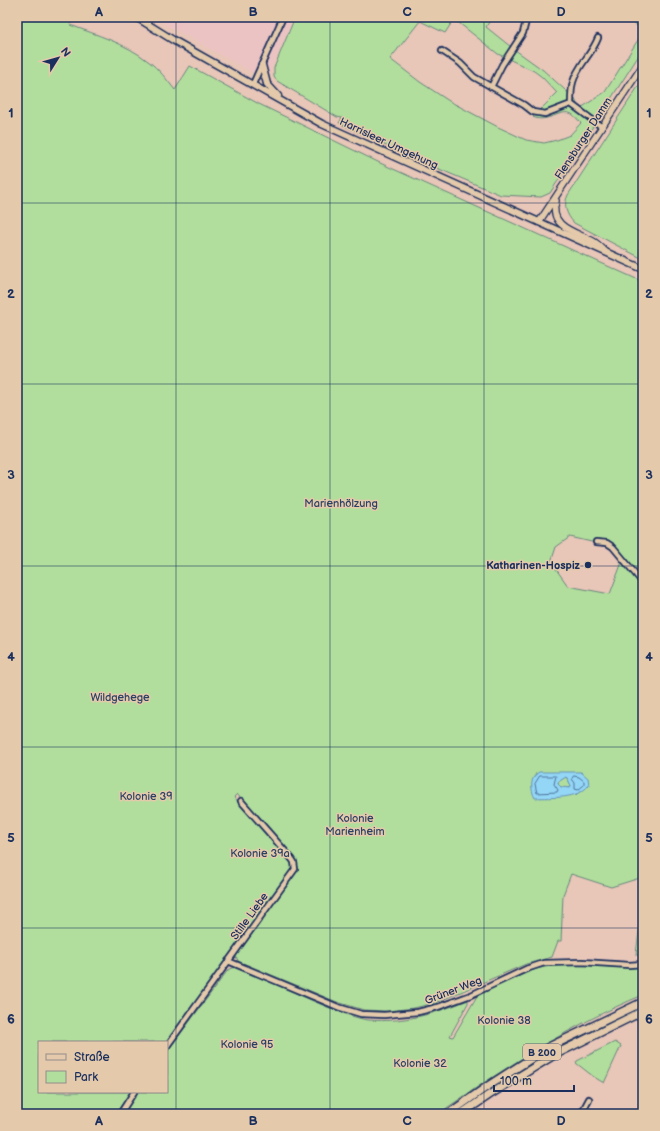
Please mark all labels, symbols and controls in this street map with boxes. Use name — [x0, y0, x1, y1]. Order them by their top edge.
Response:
text: A — [94, 4, 103, 20]
text: B — [248, 4, 258, 20]
text: C — [402, 4, 412, 20]
text: D — [556, 4, 566, 20]
north arrow — [38, 38, 78, 78]
text: N — [58, 45, 73, 59]
street label: Flensburger Damm — [552, 95, 615, 182]
text: 1 — [8, 105, 14, 121]
text: 1 — [646, 105, 652, 121]
street label: Harrisleer Umgehung — [337, 115, 440, 172]
text: 2 — [7, 286, 15, 302]
text: 2 — [645, 286, 653, 302]
text: 3 — [7, 467, 15, 483]
text: 3 — [645, 467, 653, 483]
park label: Marienhölzung — [304, 497, 378, 510]
place label: Katharinen-Hospiz — [486, 559, 581, 572]
marker: Katharinen-Hospiz — [583, 560, 593, 570]
text: 4 — [7, 649, 15, 665]
text: 4 — [645, 649, 653, 665]
park label: Wildgehege — [90, 691, 150, 704]
park label: Kolonie 39 — [119, 790, 173, 803]
park label: Kolonie Marienheim — [325, 812, 385, 838]
text: 5 — [7, 830, 15, 846]
text: 5 — [645, 830, 653, 846]
park label: Kolonie 39a — [230, 847, 290, 860]
street label: Stille Liebe — [228, 890, 271, 942]
street label: Grüner Weg — [423, 974, 483, 1007]
text: 6 — [7, 1011, 15, 1027]
text: 6 — [645, 1011, 653, 1027]
park label: Kolonie 38 — [477, 1014, 531, 1027]
park label: Kolonie 95 — [221, 1038, 273, 1051]
legend — [38, 1041, 168, 1093]
road number: B 200 — [523, 1044, 561, 1060]
text: Straße — [74, 1050, 110, 1065]
park label: Kolonie 32 — [393, 1057, 447, 1070]
scale bar — [494, 1067, 574, 1093]
text: Park — [74, 1070, 98, 1085]
text: 100 m — [500, 1074, 532, 1089]
text: A — [94, 1113, 103, 1129]
text: B — [248, 1113, 258, 1129]
text: C — [402, 1113, 412, 1129]
text: D — [556, 1113, 566, 1129]

